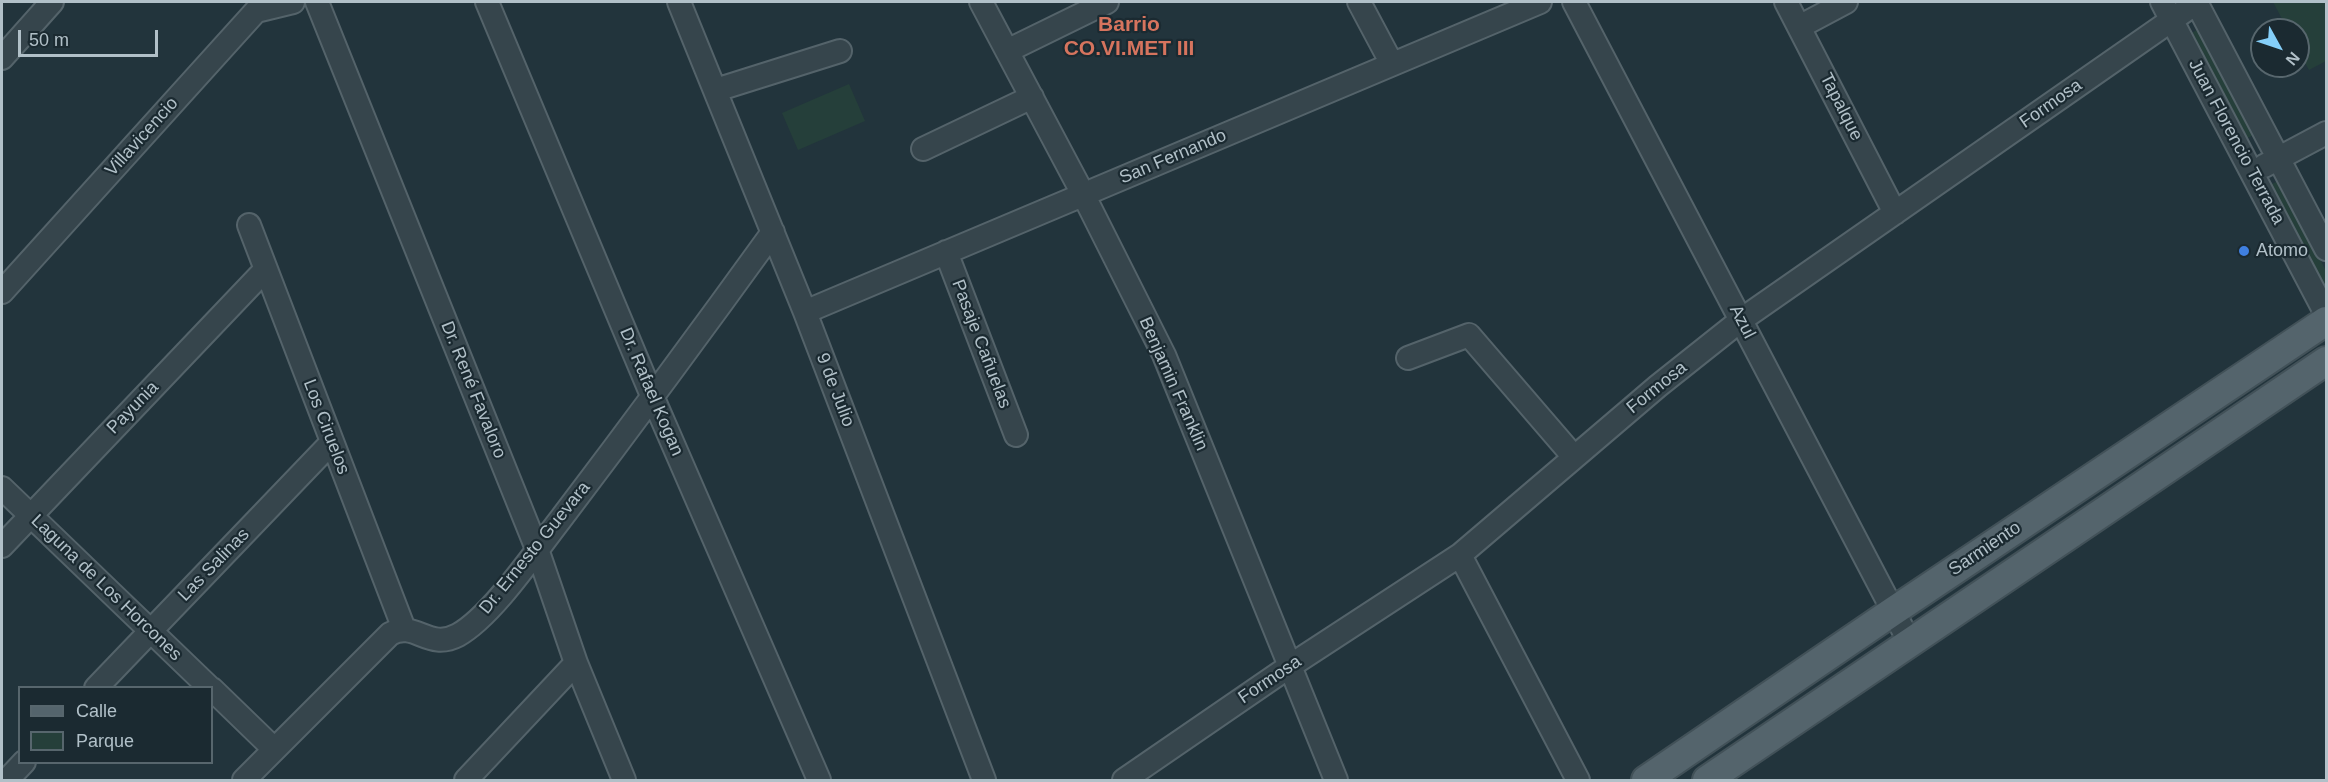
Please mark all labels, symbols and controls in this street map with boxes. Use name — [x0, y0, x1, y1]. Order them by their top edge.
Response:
district label: Barrio CO.VI.MET III — [1064, 12, 1194, 62]
scale bar — [21, 18, 160, 56]
north arrow — [2250, 18, 2310, 78]
text: 50 m — [29, 30, 69, 50]
text: N — [2282, 49, 2303, 68]
street label: Juan Florencio Terrada — [2183, 56, 2289, 228]
street label: Tapalque — [1815, 70, 1867, 144]
street label: Formosa — [2016, 75, 2086, 133]
street label: Villavicencio — [101, 93, 183, 181]
street label: San Fernando — [1116, 125, 1230, 189]
place label: Atomo — [2256, 240, 2308, 262]
marker: Atomo — [2237, 244, 2251, 258]
street label: Pasaje Cañuelas — [947, 277, 1015, 411]
street label: Azul — [1724, 301, 1760, 343]
street label: Benjamin Franklin — [1134, 314, 1212, 454]
street label: Dr. René Favaloro — [436, 318, 510, 462]
street label: Dr. Rafael Kogan — [614, 325, 688, 459]
street label: 9 de Julio — [811, 350, 859, 430]
street label: Formosa — [1623, 357, 1691, 419]
street label: Los Ciruelos — [298, 376, 354, 478]
street label: Payunia — [103, 377, 163, 439]
street label: Dr. Ernesto Guevara — [475, 477, 595, 619]
street label: Laguna de Los Horcones — [26, 510, 186, 666]
street label: Sarmiento — [1945, 517, 2025, 581]
street label: Las Salinas — [174, 524, 254, 606]
street label: Formosa — [1235, 651, 1305, 709]
legend — [18, 686, 213, 764]
text: Calle — [76, 701, 117, 721]
text: Parque — [76, 731, 134, 751]

